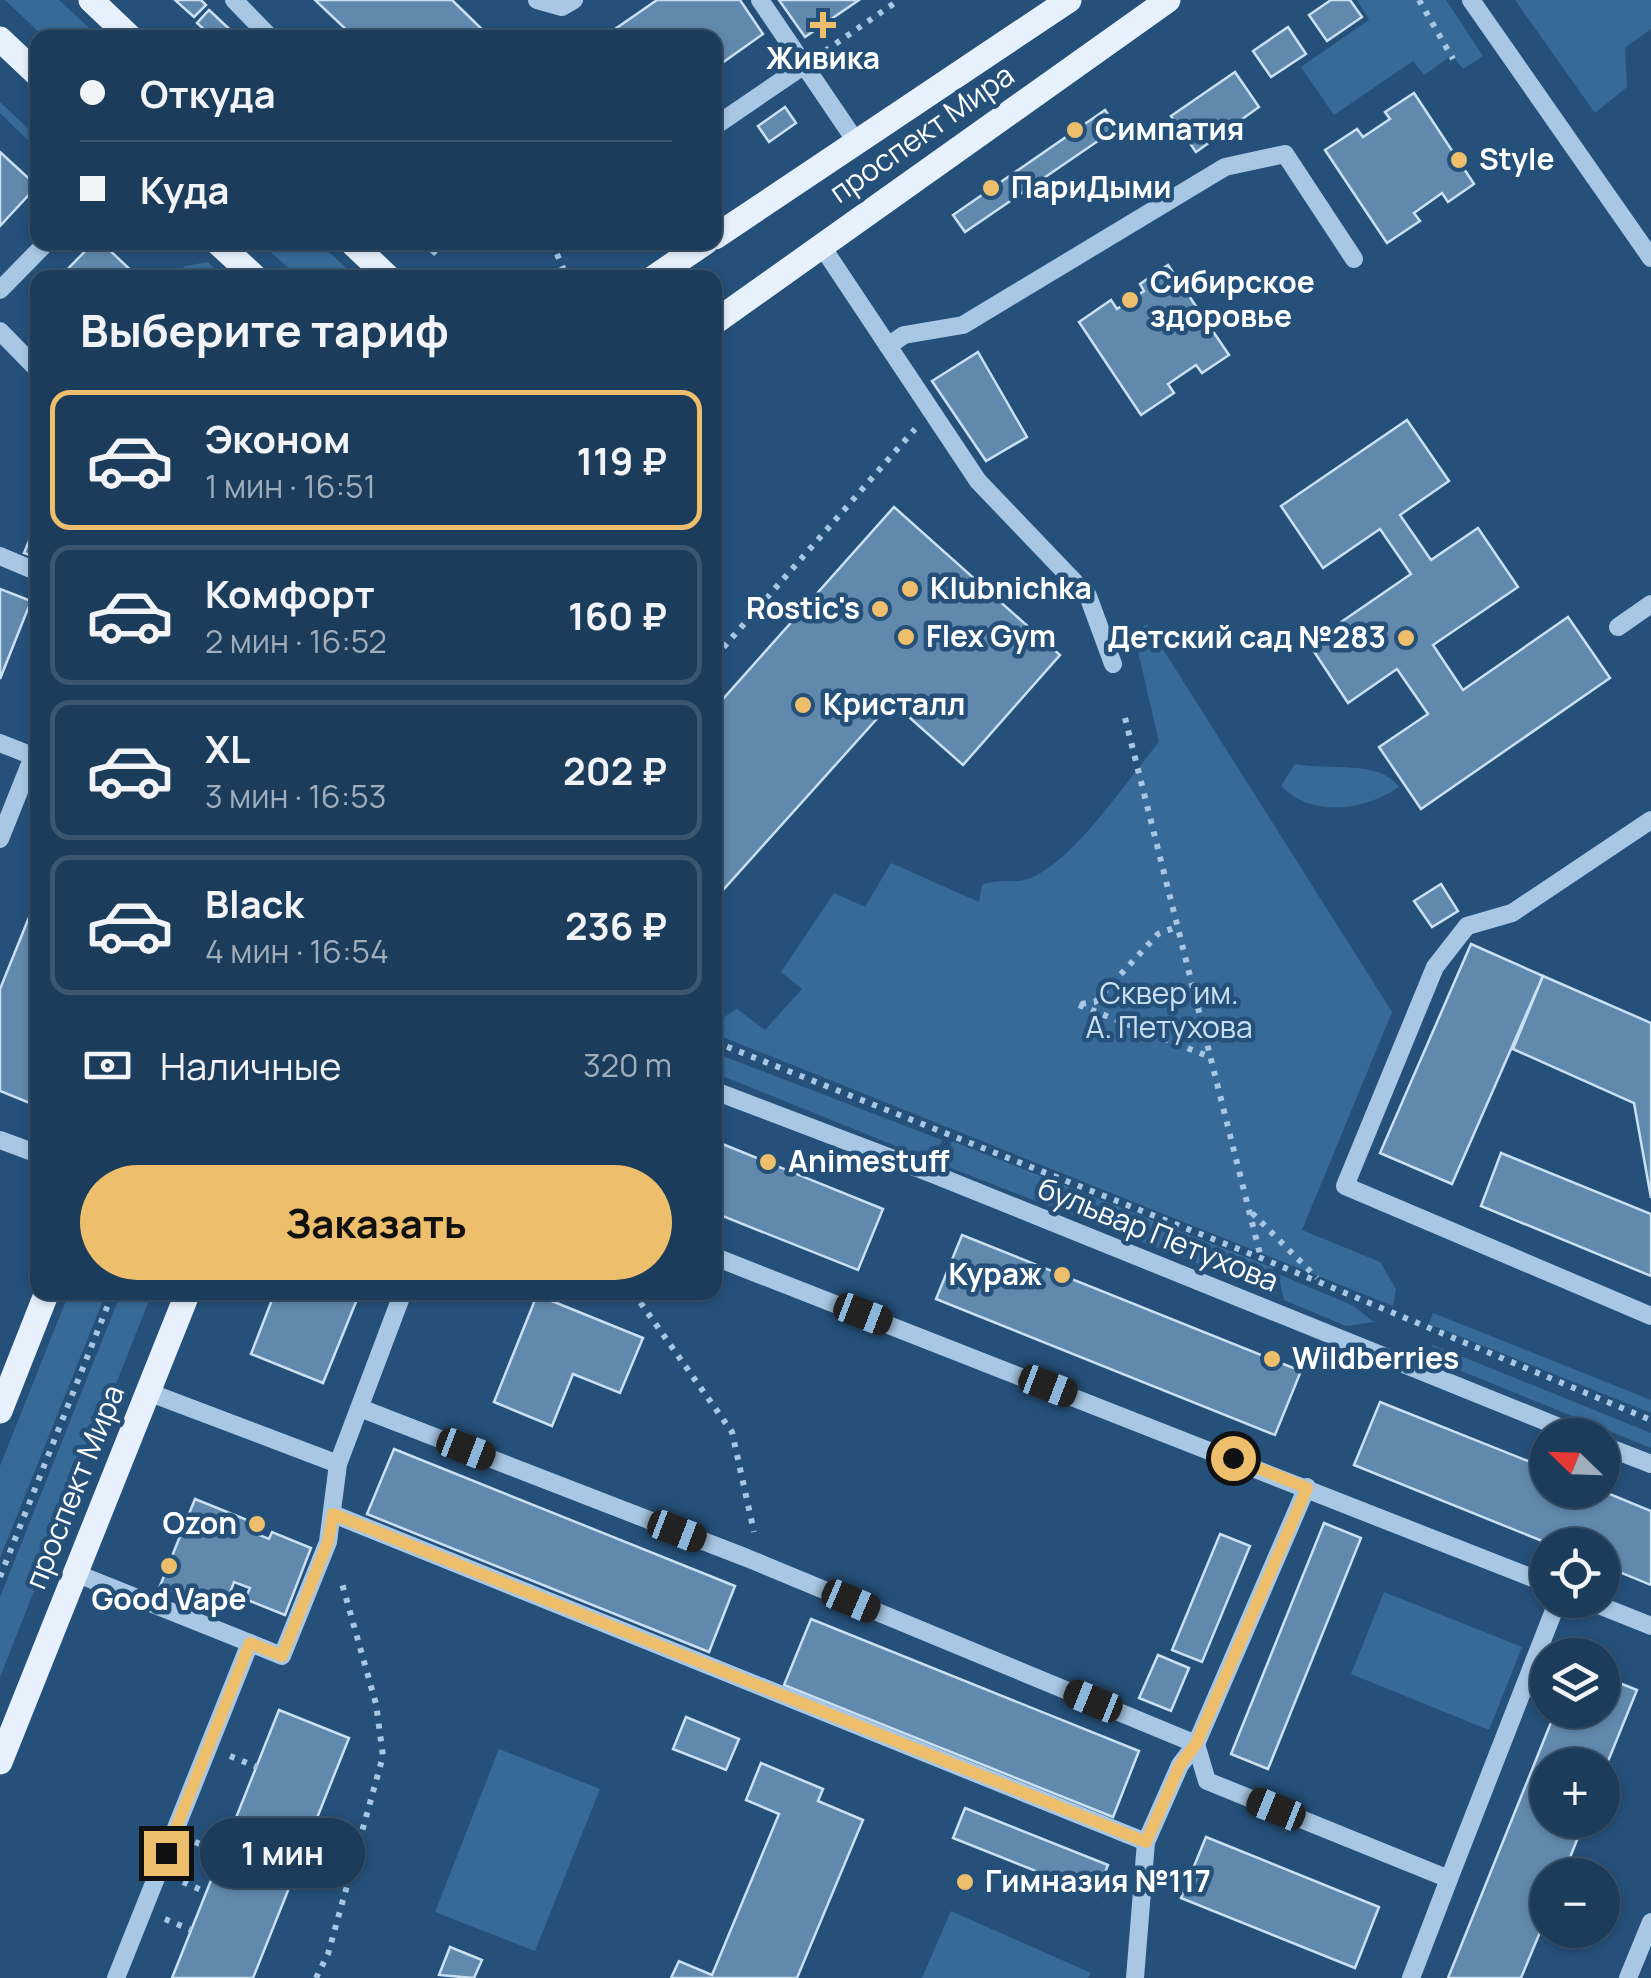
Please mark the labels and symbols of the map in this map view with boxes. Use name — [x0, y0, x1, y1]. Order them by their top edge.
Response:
marker: Живика — [812, 14, 834, 36]
place label: Живика — [766, 37, 880, 78]
street label: проспект Мира — [821, 54, 1022, 212]
place label: Симпатия — [1095, 108, 1244, 149]
marker: Симпатия — [1064, 119, 1086, 141]
place label: Style — [1479, 138, 1555, 179]
marker: Style — [1448, 149, 1470, 171]
place label: ПариДыми — [1011, 166, 1171, 207]
marker: ПариДыми — [980, 177, 1002, 199]
place label: Сибирское здоровье — [1150, 261, 1315, 336]
marker: Сибирское здоровье — [1119, 289, 1141, 311]
place label: Klubnichka — [930, 567, 1092, 608]
marker: Klubnichka — [899, 578, 921, 600]
place label: Rostic's — [746, 587, 860, 628]
marker: Rostic's — [869, 598, 891, 620]
place label: Flex Gym — [926, 615, 1056, 656]
place label: Детский сад №283 — [1107, 616, 1386, 657]
marker: Flex Gym — [895, 626, 917, 648]
marker: Детский сад №283 — [1395, 627, 1417, 649]
place label: Кристалл — [823, 683, 965, 724]
marker: Кристалл — [792, 694, 814, 716]
park label: Сквер им. А. Петухова — [1085, 972, 1253, 1047]
place label: Animestuff — [788, 1140, 950, 1181]
marker: Animestuff — [757, 1151, 779, 1173]
street label: бульвар Петухова — [1032, 1167, 1285, 1301]
place label: Кураж — [948, 1253, 1042, 1294]
marker: Кураж — [1051, 1264, 1073, 1286]
car — [830, 1289, 896, 1339]
place label: Wildberries — [1292, 1337, 1459, 1378]
marker: Wildberries — [1261, 1348, 1283, 1370]
car — [1015, 1361, 1081, 1411]
street label: проспект Мира — [14, 1378, 133, 1595]
north arrow — [1530, 1418, 1620, 1508]
car — [433, 1424, 499, 1474]
route start — [1211, 1436, 1256, 1481]
place label: Ozon — [162, 1502, 237, 1543]
car — [644, 1506, 710, 1556]
marker: Ozon — [246, 1513, 268, 1535]
marker: Good Vape — [158, 1555, 180, 1577]
car — [818, 1575, 884, 1627]
place label: Good Vape — [91, 1578, 247, 1619]
car — [1060, 1676, 1126, 1726]
car — [1243, 1784, 1309, 1834]
callout: 1 мин — [201, 1818, 366, 1888]
route end — [144, 1831, 189, 1876]
place label: Гимназия №117 — [985, 1860, 1211, 1901]
marker: Гимназия №117 — [954, 1871, 976, 1893]

